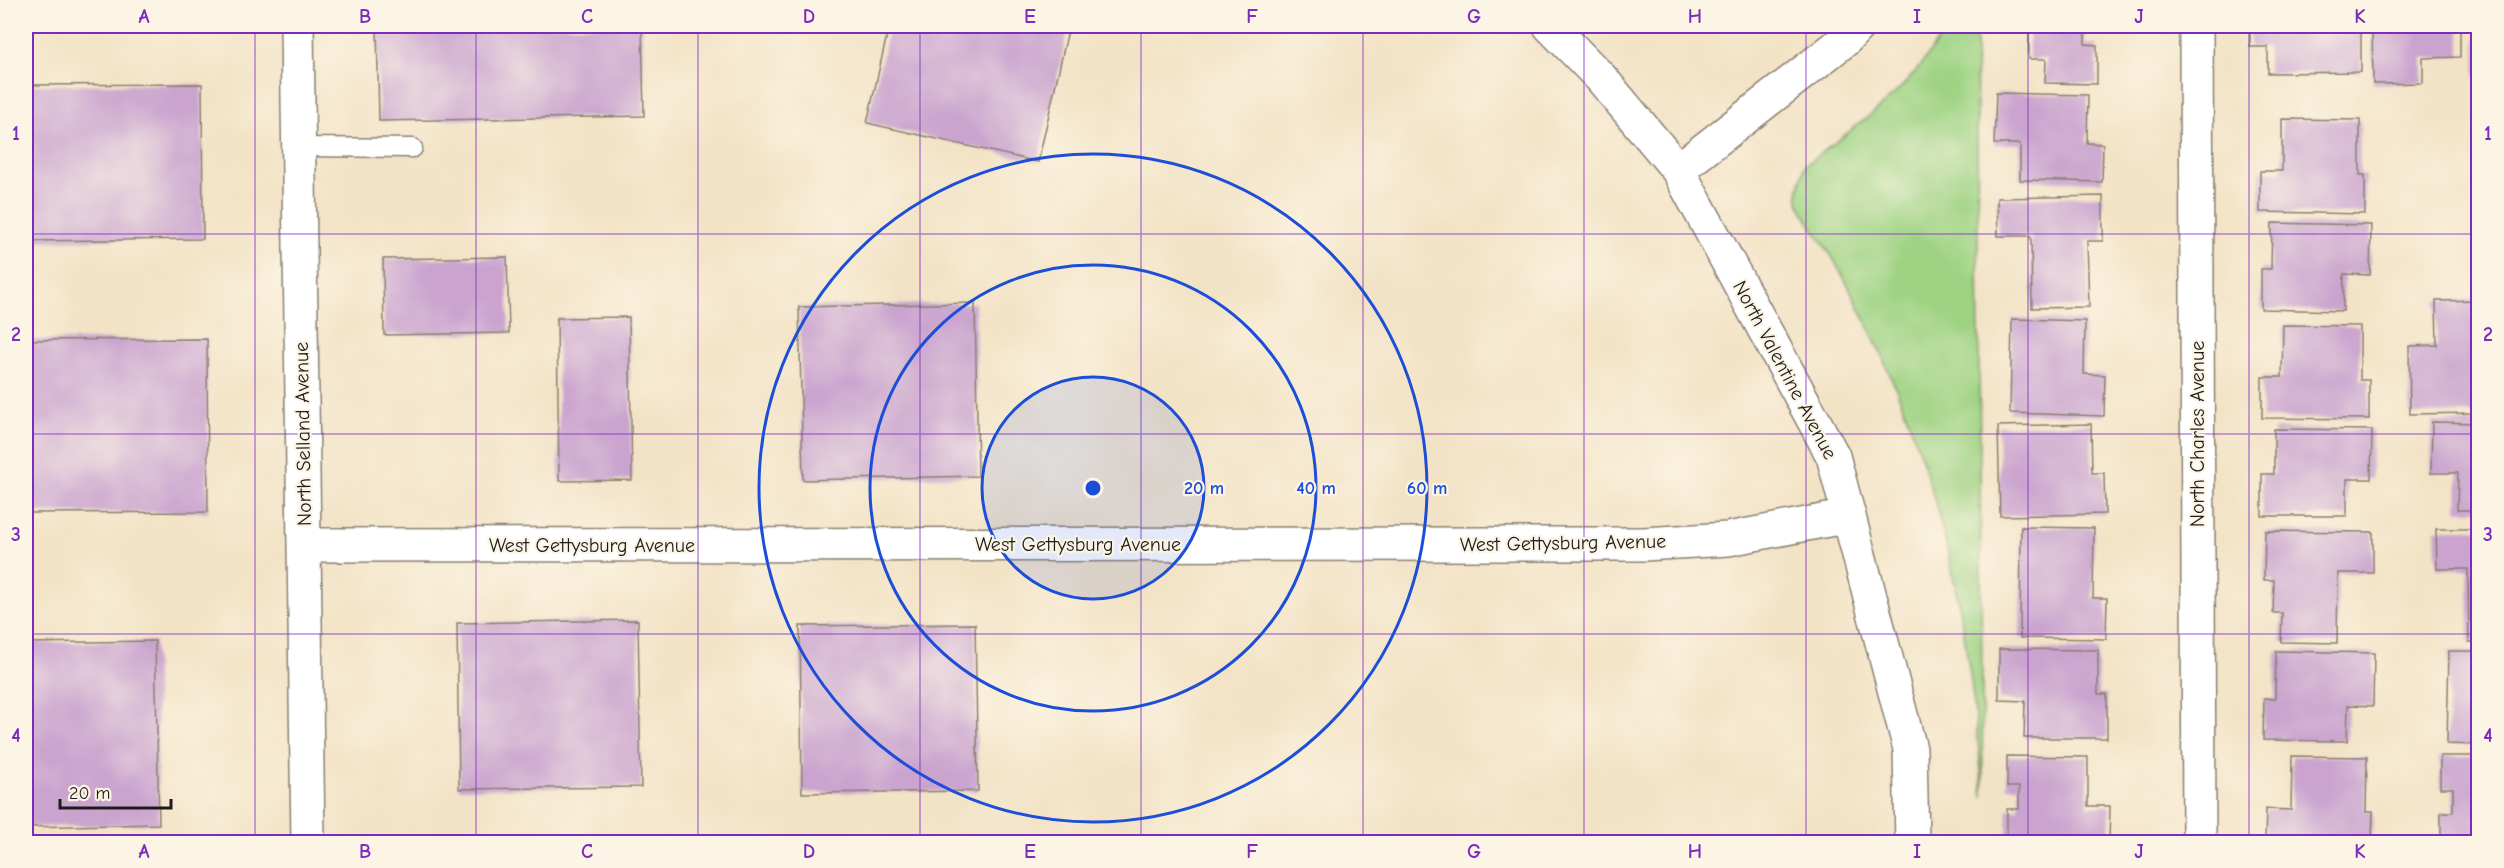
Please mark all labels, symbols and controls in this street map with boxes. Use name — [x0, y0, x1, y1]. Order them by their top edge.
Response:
text: A — [138, 5, 150, 28]
text: B — [359, 5, 371, 28]
text: C — [581, 5, 593, 28]
text: D — [803, 5, 815, 28]
text: E — [1024, 5, 1036, 28]
text: F — [1246, 5, 1258, 28]
text: G — [1467, 5, 1481, 28]
text: H — [1688, 5, 1702, 28]
text: I — [1913, 5, 1921, 28]
text: J — [2134, 5, 2144, 28]
text: K — [2354, 5, 2366, 28]
text: 1 — [12, 122, 20, 145]
text: 1 — [2484, 122, 2492, 145]
street label: North Valentine Avenue — [1728, 277, 1842, 463]
text: 2 — [11, 323, 21, 346]
text: 2 — [2483, 323, 2493, 346]
street label: North Charles Avenue — [2186, 341, 2209, 527]
street label: North Selland Avenue — [290, 342, 316, 526]
centre of rings — [1083, 478, 1103, 498]
text: 20 m — [1184, 478, 1224, 499]
text: 40 m — [1296, 478, 1336, 499]
text: 60 m — [1407, 478, 1447, 499]
text: 3 — [11, 523, 21, 546]
text: 3 — [2483, 523, 2493, 546]
street label: West Gettysburg Avenue — [1460, 530, 1666, 556]
street label: West Gettysburg Avenue — [975, 533, 1181, 556]
street label: West Gettysburg Avenue — [489, 534, 695, 557]
text: 4 — [11, 724, 21, 747]
text: 4 — [2483, 724, 2493, 747]
scale bar — [60, 772, 171, 810]
text: 20 m — [69, 783, 110, 804]
text: A — [138, 840, 150, 863]
text: B — [359, 840, 371, 863]
text: C — [581, 840, 593, 863]
text: D — [803, 840, 815, 863]
text: E — [1024, 840, 1036, 863]
text: F — [1246, 840, 1258, 863]
text: G — [1467, 840, 1481, 863]
text: H — [1688, 840, 1702, 863]
text: I — [1913, 840, 1921, 863]
text: J — [2134, 840, 2144, 863]
text: K — [2354, 840, 2366, 863]

